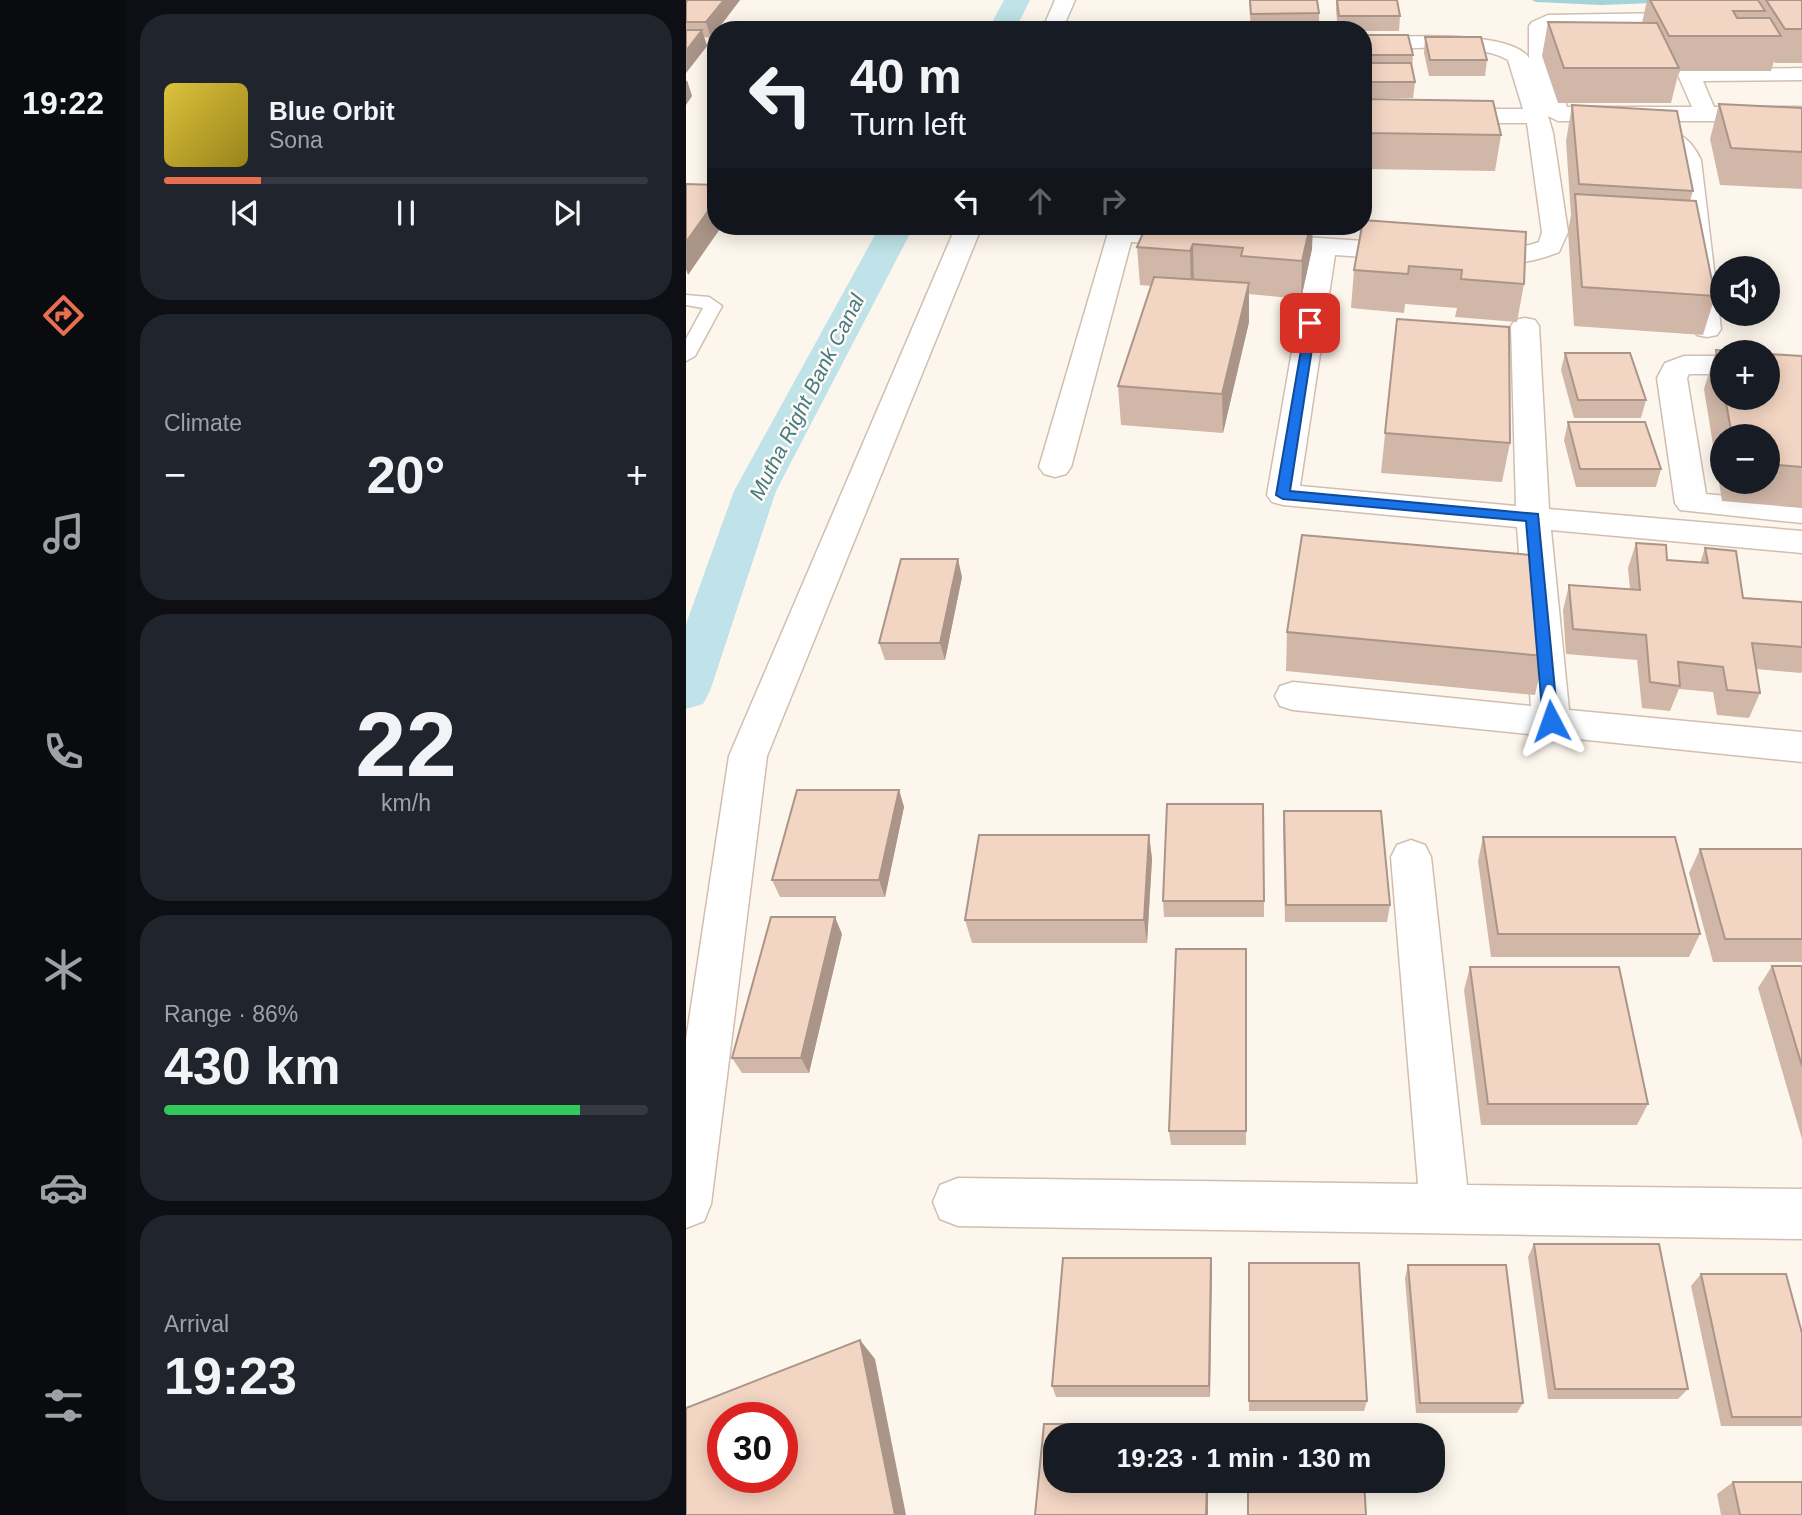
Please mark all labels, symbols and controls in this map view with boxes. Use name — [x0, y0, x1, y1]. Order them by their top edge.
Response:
icon: left — [735, 49, 826, 140]
text: 40 m — [850, 49, 962, 103]
text: 19:22 — [22, 85, 104, 121]
text: Blue Orbit — [269, 96, 395, 126]
text: Turn left — [850, 106, 966, 142]
text: Sona — [269, 127, 323, 153]
icon: left — [948, 182, 986, 220]
icon: ahead — [1021, 182, 1059, 220]
icon: right — [1094, 182, 1132, 220]
icon: previous — [226, 194, 264, 232]
icon: pause — [387, 194, 425, 232]
icon: next — [548, 194, 586, 232]
map controls — [1710, 256, 1780, 494]
button: sound — [1710, 256, 1780, 326]
water label: Mutha Right Bank Canal — [745, 289, 869, 503]
icon: directions — [39, 291, 88, 340]
pin — [1280, 293, 1340, 353]
icon: arrive — [1291, 304, 1329, 342]
button: + — [1710, 340, 1780, 410]
text: Climate — [164, 410, 242, 436]
button: − — [1710, 424, 1780, 494]
text: 20° — [367, 446, 445, 504]
text: − — [164, 454, 186, 496]
text: + — [626, 454, 648, 496]
icon: music — [39, 509, 88, 558]
position arrow — [1514, 684, 1588, 758]
text: 22 — [355, 694, 457, 795]
icon: phone — [39, 727, 88, 776]
text: km/h — [381, 790, 431, 816]
icon: climate — [39, 945, 88, 994]
text: Range · 86% — [164, 1001, 298, 1027]
text: 430 km — [164, 1037, 340, 1095]
icon: car — [39, 1163, 88, 1212]
text: Arrival — [164, 1311, 229, 1337]
text: 19:23 — [164, 1347, 297, 1405]
icon: filters — [39, 1381, 88, 1430]
speed limit sign: 30 — [707, 1402, 798, 1493]
text: 19:23 · 1 min · 130 m — [1117, 1443, 1371, 1473]

